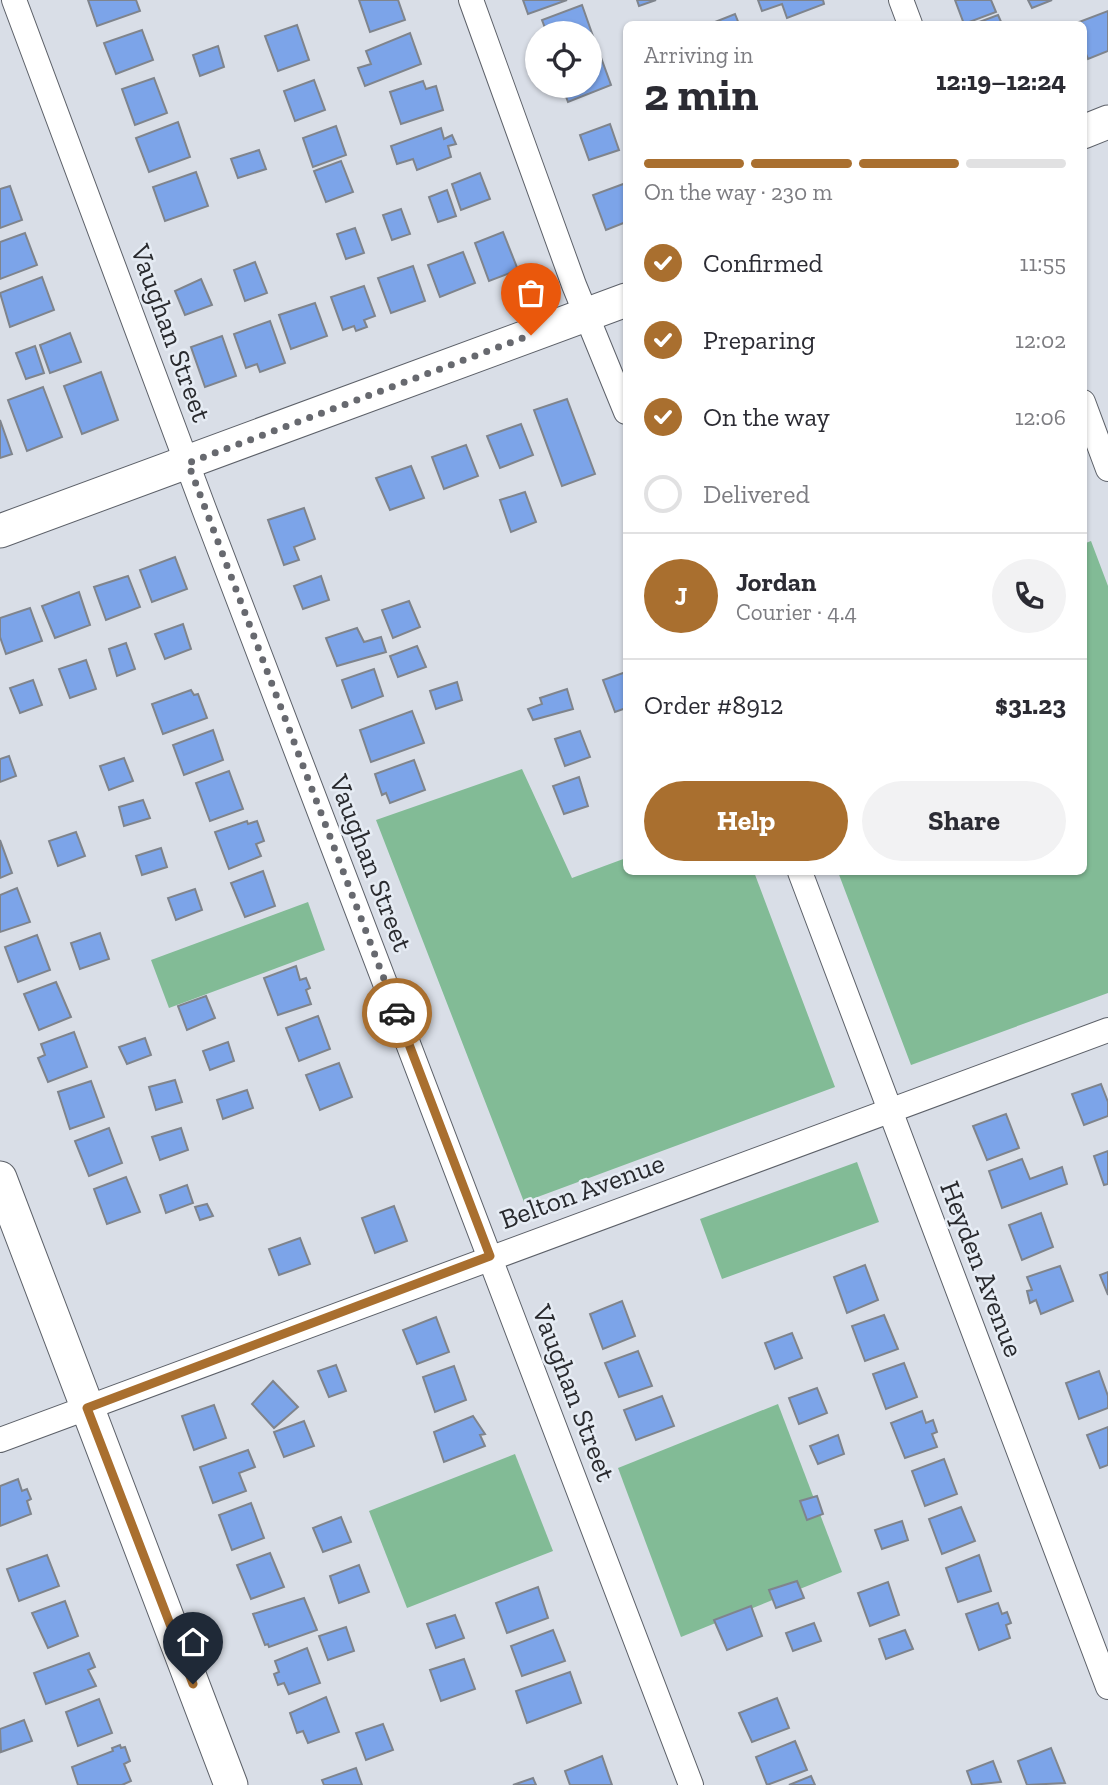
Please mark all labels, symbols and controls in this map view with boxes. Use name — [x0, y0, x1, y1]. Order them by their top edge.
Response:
map controls — [525, 21, 602, 98]
button: locate — [525, 21, 602, 98]
text: Arriving in — [644, 41, 753, 69]
text: 12:19–12:24 — [936, 65, 1066, 97]
text: 2 min — [644, 67, 759, 122]
text: On the way · 230 m — [644, 178, 832, 206]
street label: Vaughan Street — [123, 239, 219, 427]
icon: check — [644, 244, 682, 282]
text: Confirmed — [703, 247, 823, 279]
text: 11:55 — [1020, 249, 1066, 277]
pin — [501, 263, 561, 335]
icon: bag — [512, 274, 550, 312]
icon: check — [644, 321, 682, 359]
text: Preparing — [703, 324, 815, 356]
text: 12:02 — [1015, 326, 1066, 354]
icon: check — [644, 398, 682, 436]
text: On the way — [703, 401, 830, 433]
text: 12:06 — [1015, 403, 1066, 431]
text: Delivered — [703, 478, 810, 510]
button: phone — [992, 559, 1066, 633]
text: Jordan — [736, 566, 816, 598]
text: J — [675, 580, 687, 612]
text: Courier · 4.4 — [736, 598, 857, 626]
text: Order #8912 — [644, 689, 783, 721]
text: $31.23 — [995, 689, 1066, 721]
street label: Vaughan Street — [322, 769, 420, 956]
button: Help — [644, 781, 848, 861]
button: Share — [862, 781, 1066, 861]
courier — [362, 978, 432, 1048]
icon: car — [378, 994, 416, 1032]
street label: Belton Avenue — [495, 1146, 669, 1236]
street label: Heyden Avenue — [933, 1176, 1031, 1362]
street label: Vaughan Street — [525, 1299, 623, 1486]
pin — [163, 1612, 223, 1684]
icon: home — [174, 1623, 212, 1661]

